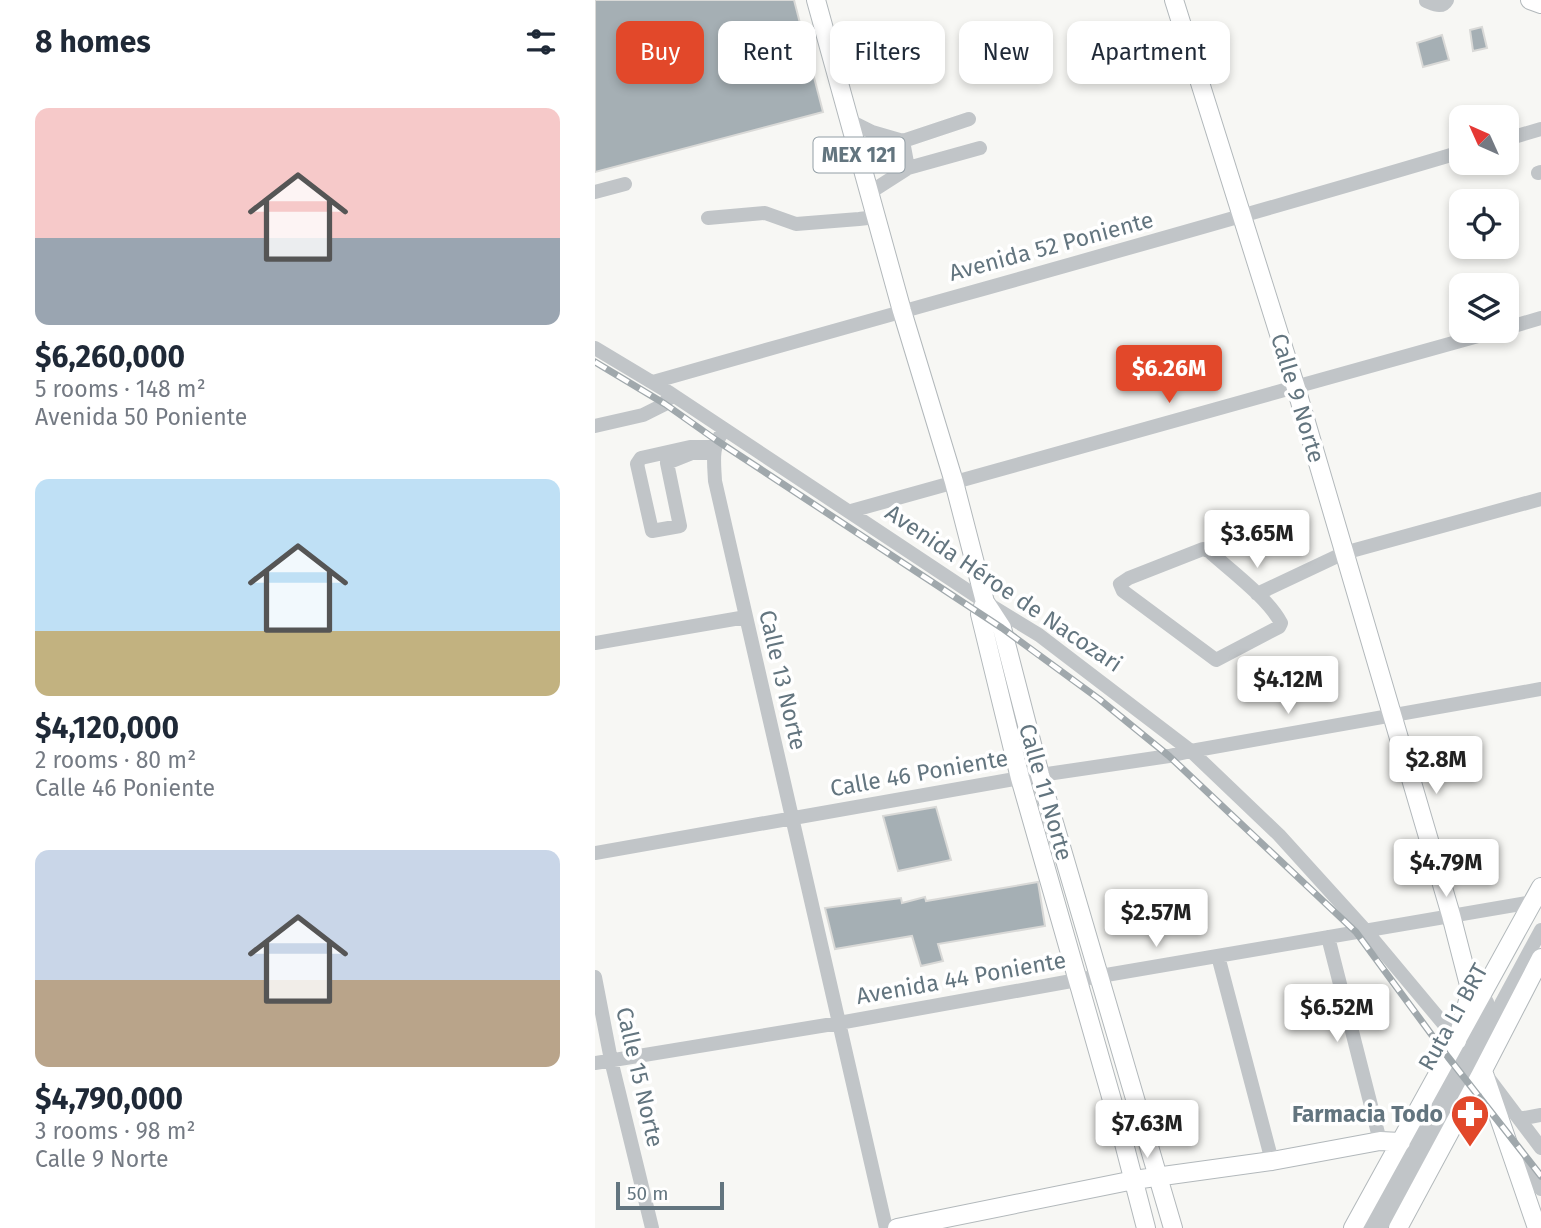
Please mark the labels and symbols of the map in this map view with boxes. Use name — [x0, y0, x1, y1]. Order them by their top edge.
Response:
north arrow — [1449, 105, 1519, 175]
road number: MEX 121 — [813, 138, 905, 172]
street label: Avenida 52 Poniente — [946, 205, 1156, 287]
street label: Calle 9 Norte — [1265, 330, 1331, 466]
pin: $6.26M — [1112, 346, 1226, 405]
street label: Avenida Héroe de Nacozari — [880, 498, 1128, 678]
pin: $3.65M — [1200, 510, 1314, 570]
street label: Calle 13 Norte — [753, 607, 813, 753]
pin: $4.12M — [1231, 656, 1345, 716]
street label: Calle 11 Norte — [1013, 720, 1079, 864]
pin: $2.8M — [1387, 736, 1485, 796]
street label: Calle 46 Poniente — [828, 744, 1010, 802]
pin: $4.79M — [1389, 839, 1503, 899]
pin: $2.57M — [1099, 890, 1213, 949]
street label: Avenida 44 Poniente — [854, 946, 1068, 1010]
street label: Ruta L1 BRT — [1412, 958, 1494, 1075]
pin: $6.52M — [1280, 984, 1394, 1044]
street label: Calle 15 Norte — [610, 1004, 670, 1150]
pharmacy icon: Farmacia Todo — [1449, 1093, 1491, 1148]
pin: $7.63M — [1090, 1100, 1204, 1160]
place label: Farmacia Todo — [1292, 1100, 1443, 1128]
scale bar — [616, 1179, 725, 1211]

